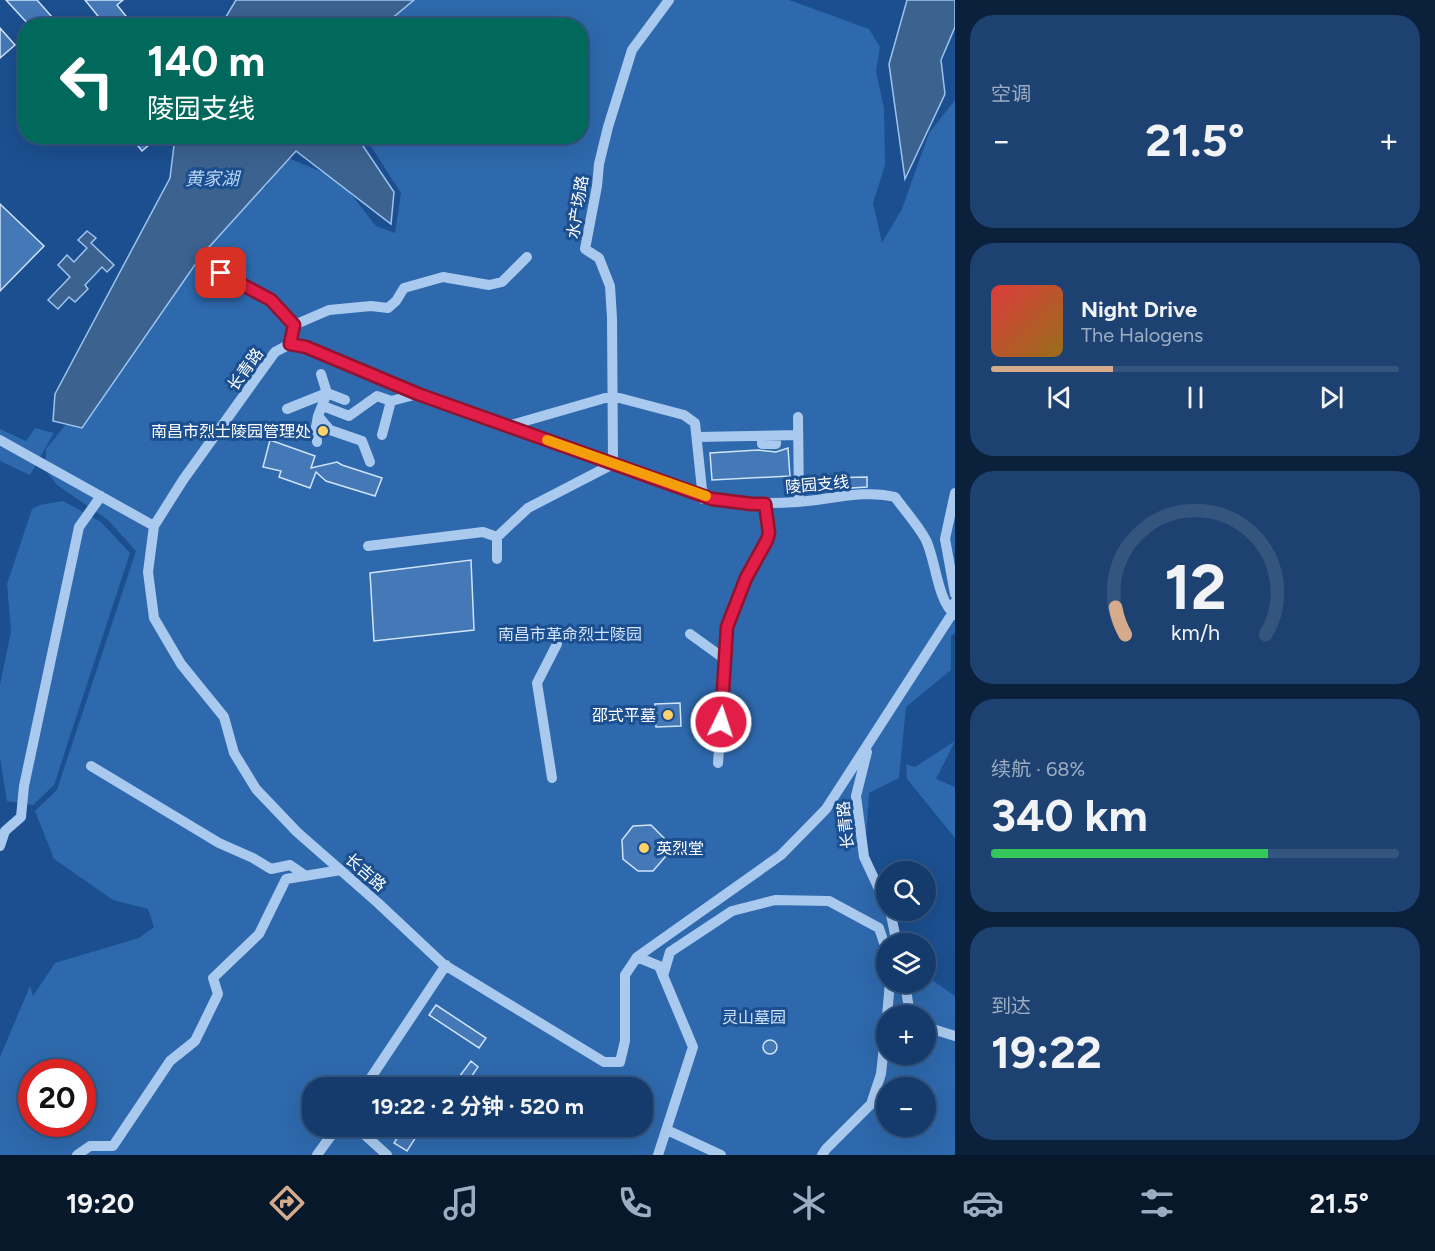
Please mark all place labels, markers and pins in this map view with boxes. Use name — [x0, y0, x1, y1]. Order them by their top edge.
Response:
pin — [195, 247, 246, 298]
place label: 南昌市烈士陵园管理处 — [151, 422, 311, 441]
marker: 南昌市烈士陵园管理处 — [316, 424, 330, 438]
place label: 邵式平墓 — [592, 706, 656, 725]
marker: 邵式平墓 — [661, 708, 675, 722]
place label: 英烈堂 — [656, 839, 704, 858]
marker: 英烈堂 — [637, 841, 651, 855]

